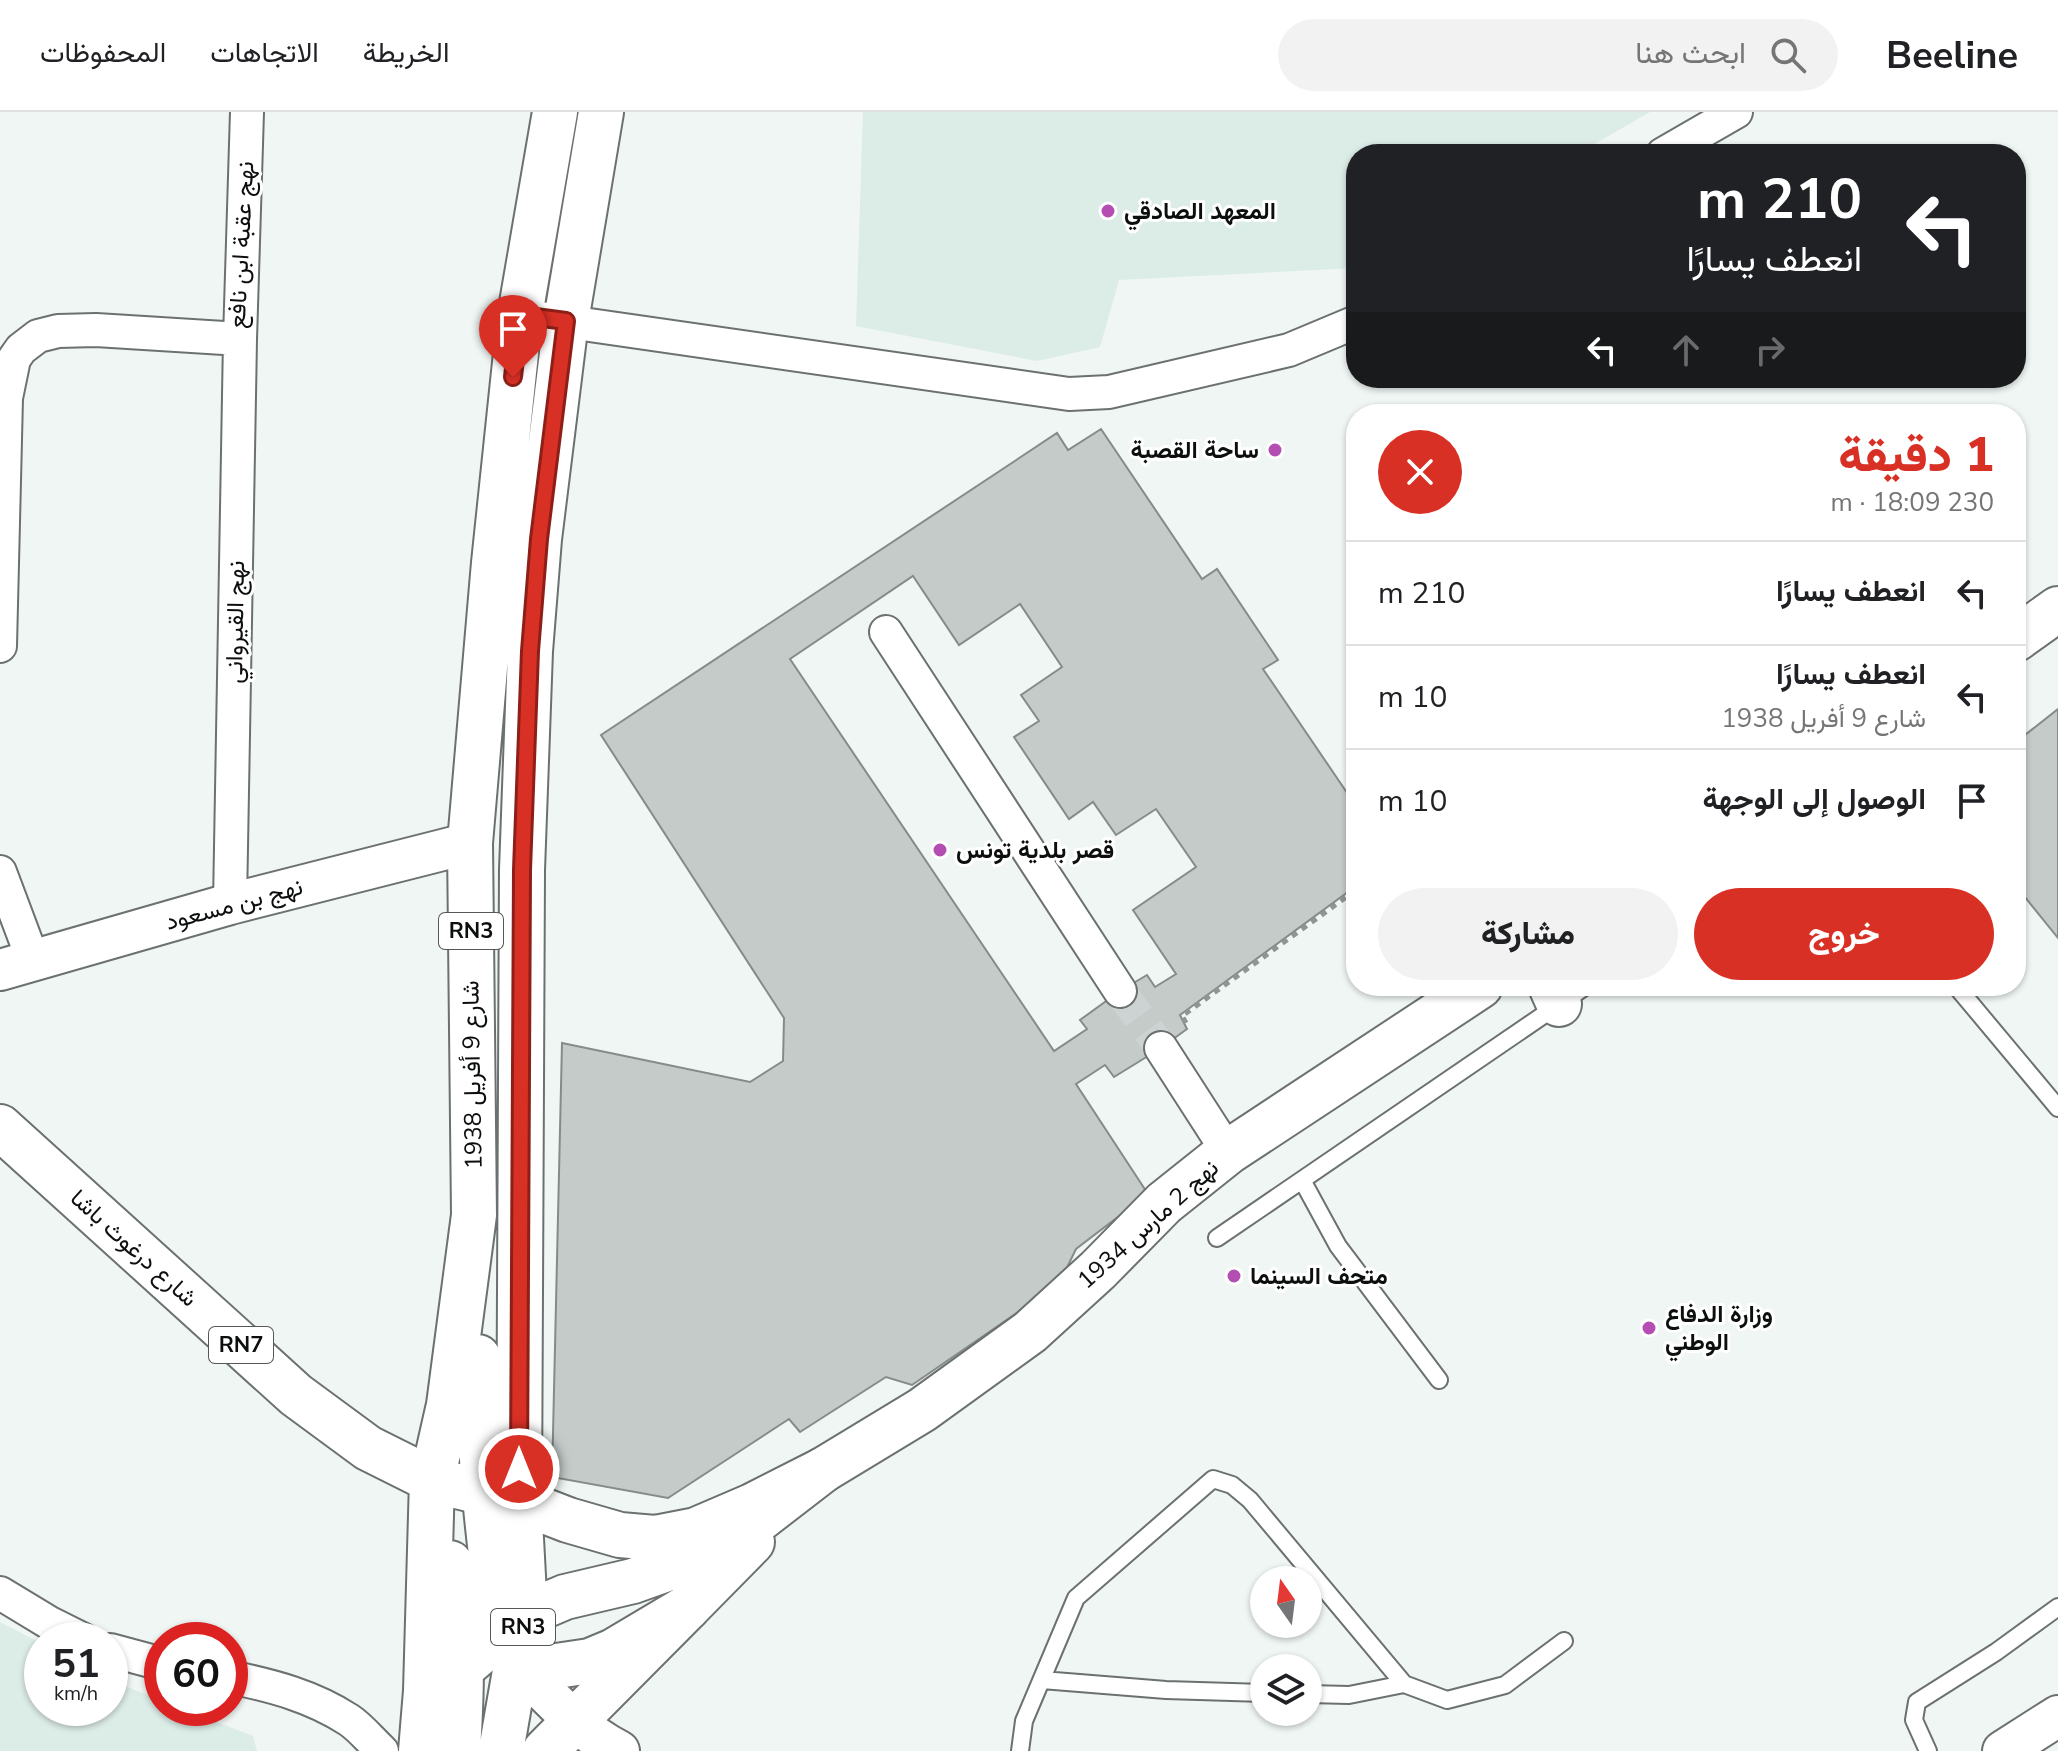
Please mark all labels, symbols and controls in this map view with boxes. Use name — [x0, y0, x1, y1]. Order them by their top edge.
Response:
search box — [1278, 19, 1838, 91]
text: Beeline — [1886, 30, 2018, 81]
text: ابحث هنا — [1635, 33, 1746, 74]
icon: search — [1766, 33, 1810, 77]
text: المحفوظات — [40, 34, 166, 72]
text: الاتجاهات — [210, 34, 319, 72]
text: الخريطة — [363, 34, 449, 72]
street label: نهج عقبة ابن نافع — [221, 161, 262, 330]
text: 210 m — [1697, 161, 1862, 238]
icon: left — [1890, 176, 1994, 280]
place label: المعهد الصادقي — [1124, 195, 1276, 231]
marker: المعهد الصادقي — [1099, 202, 1117, 220]
text: انعطف يسارًا — [1687, 235, 1862, 284]
pin — [479, 295, 547, 377]
icon: arrive — [491, 307, 535, 351]
icon: left — [1580, 328, 1624, 372]
icon: ahead — [1664, 328, 1708, 372]
icon: right — [1748, 328, 1792, 372]
text: 1 دقيقة — [1838, 422, 1994, 488]
button: close — [1378, 430, 1462, 514]
place label: ساحة القصبة — [1131, 434, 1259, 466]
marker: ساحة القصبة — [1266, 441, 1284, 459]
text: 230 m · 18:09 — [1831, 485, 1994, 520]
street label: نهج القيرواني — [218, 560, 255, 684]
text: انعطف يسارًا — [1776, 571, 1926, 612]
icon: left — [1950, 571, 1994, 615]
text: 210 m — [1378, 573, 1465, 614]
text: انعطف يسارًا — [1776, 654, 1926, 695]
icon: left — [1950, 675, 1994, 719]
text: 10 m — [1378, 677, 1447, 718]
text: شارع 9 أفريل 1938 — [1721, 701, 1926, 736]
text: الوصول إلى الوجهة — [1702, 779, 1926, 820]
icon: arrive — [1950, 779, 1994, 823]
text: 10 m — [1378, 781, 1447, 822]
place label: قصر بلدية تونس — [956, 834, 1114, 866]
marker: قصر بلدية تونس — [931, 841, 949, 859]
street label: نهج بن مسعود — [162, 870, 306, 939]
button: مشاركة — [1378, 888, 1678, 980]
button: خروج — [1694, 888, 1994, 980]
road number: RN3 — [439, 913, 503, 949]
street label: شارع 9 أفريل 1938 — [454, 980, 490, 1170]
street label: نهج 2 مارس 1934 — [1071, 1152, 1226, 1297]
street label: شارع درغوث باشا — [63, 1182, 205, 1314]
place label: متحف السينما — [1250, 1260, 1388, 1292]
marker: متحف السينما — [1225, 1267, 1243, 1285]
place label: وزارة الدفاع الوطني — [1665, 1298, 1773, 1362]
marker: وزارة الدفاع الوطني — [1640, 1319, 1658, 1337]
road number: RN7 — [209, 1327, 273, 1363]
position arrow — [477, 1427, 561, 1511]
north arrow — [1250, 1566, 1322, 1638]
map controls — [1250, 1566, 1322, 1726]
road number: RN3 — [491, 1609, 555, 1645]
speed limit sign: 60 — [144, 1622, 248, 1726]
text: 51 — [52, 1637, 100, 1691]
button: layers — [1250, 1654, 1322, 1726]
text: km/h — [54, 1680, 98, 1707]

